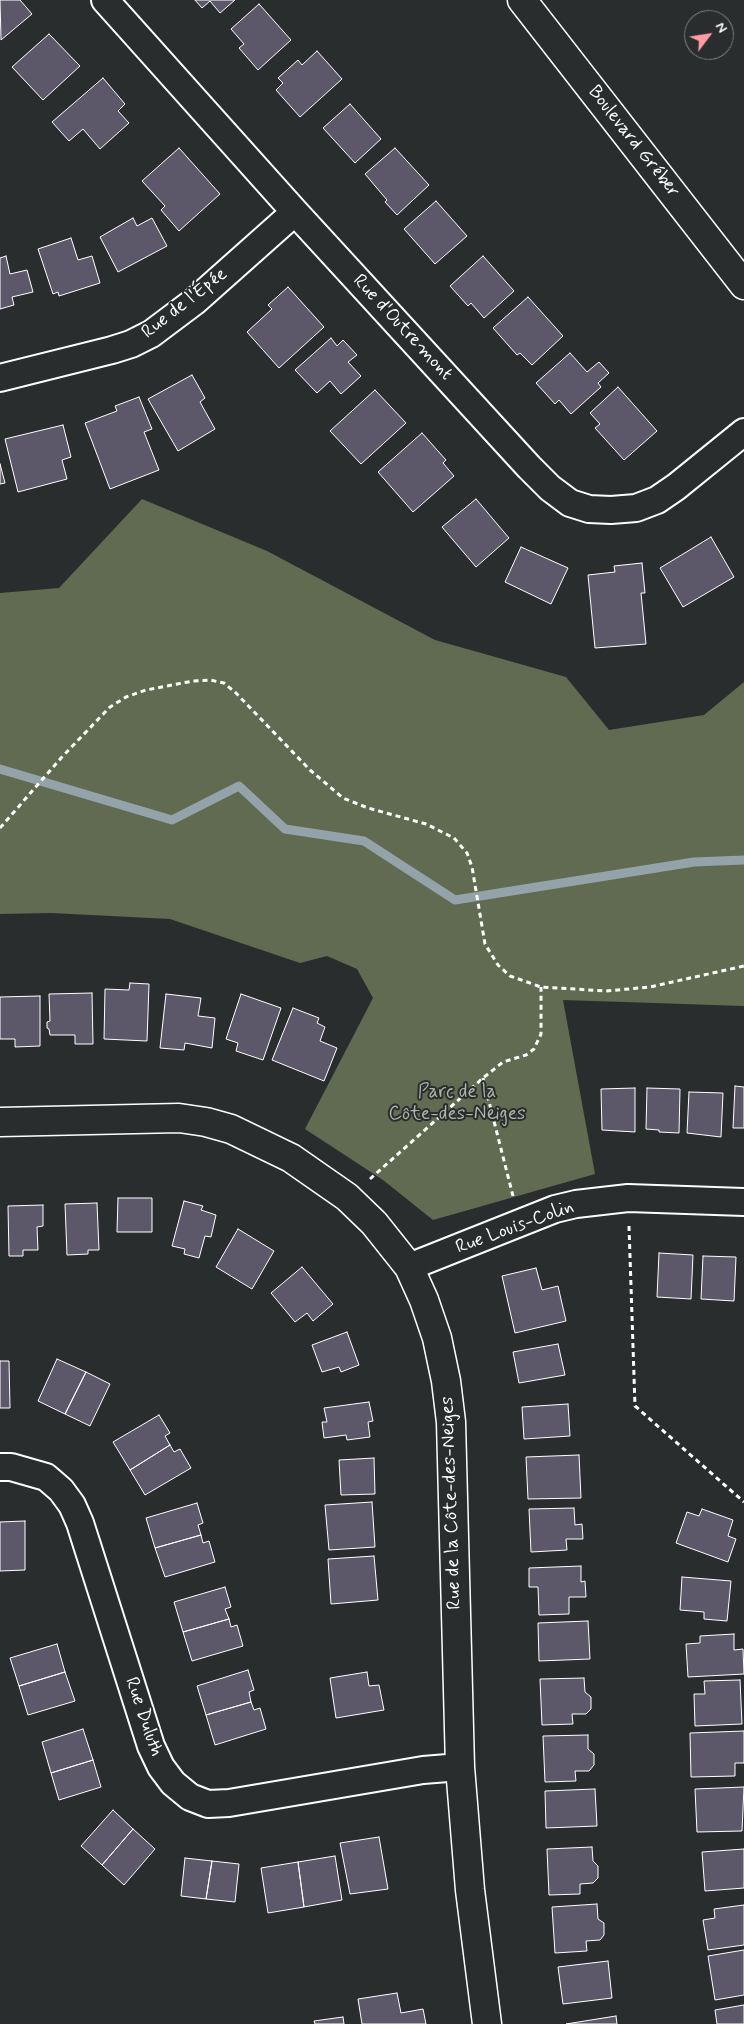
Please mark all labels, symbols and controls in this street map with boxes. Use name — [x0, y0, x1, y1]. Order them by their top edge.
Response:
north arrow — [684, 10, 734, 60]
text: N — [711, 19, 731, 36]
street label: Boulevard Gréber — [582, 81, 684, 203]
street label: Rue de l'Épée — [138, 264, 232, 344]
street label: Rue d'Outremont — [347, 270, 457, 386]
park label: Parc de la Côte-des-Neiges — [388, 1082, 526, 1126]
street label: Rue Louis-Colin — [453, 1196, 577, 1260]
street label: Rue de la Côte-des-Neiges — [437, 1396, 467, 1610]
street label: Rue Duluth — [119, 1674, 167, 1760]

